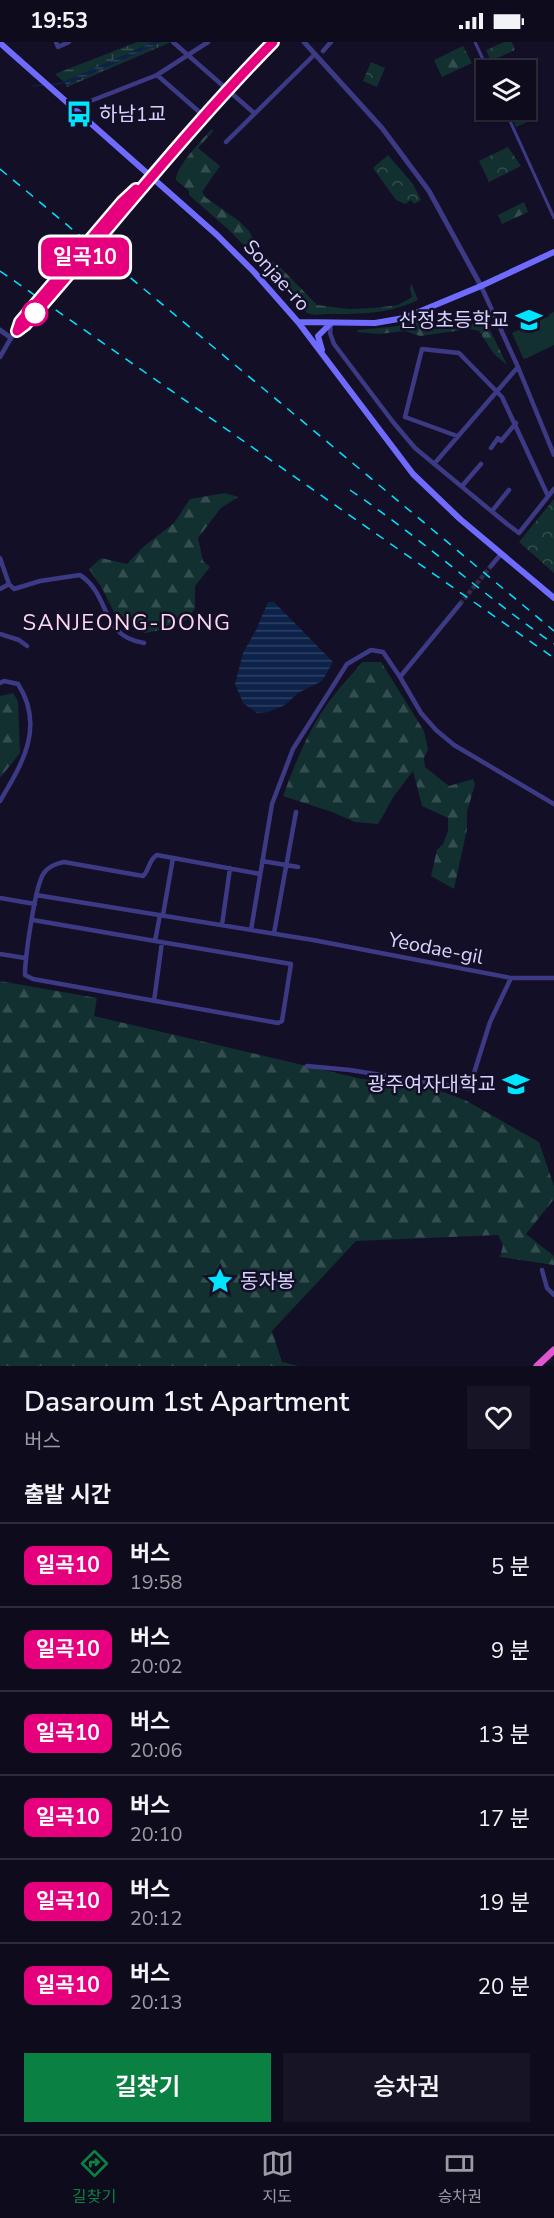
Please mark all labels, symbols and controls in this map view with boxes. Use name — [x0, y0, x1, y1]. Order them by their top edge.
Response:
text: 19:53 — [30, 6, 88, 36]
map controls — [476, 60, 536, 120]
button: layers — [476, 60, 536, 120]
bus stop icon: 하남1교 — [64, 99, 94, 129]
place label: 하남1교 — [99, 101, 166, 128]
street label: Sonjae-ro — [237, 234, 316, 317]
line badge: 일곡10 — [43, 238, 127, 276]
text: 일곡10 — [53, 243, 117, 271]
unlabelled marker — [22, 300, 48, 326]
school or university icon: 산정초등학교 — [514, 305, 544, 335]
place label: 산정초등학교 — [399, 307, 509, 334]
district label: SANJEONG-DONG — [22, 608, 232, 638]
street label: Yeodae-gil — [385, 926, 486, 971]
school or university icon: 광주여자대학교 — [501, 1069, 531, 1099]
place label: 광주여자대학교 — [367, 1071, 496, 1098]
place icon: 동자봉 — [205, 1266, 235, 1296]
place label: 동자봉 — [240, 1268, 295, 1295]
text: Dasaroum 1st Apartment — [24, 1383, 349, 1421]
button: heart — [467, 1386, 530, 1449]
text: 버스 — [24, 1428, 61, 1455]
text: 출발 시간 — [24, 1480, 111, 1510]
text: 버스 — [130, 1539, 170, 1569]
text: 일곡10 — [36, 1551, 100, 1579]
text: 5 분 — [491, 1552, 530, 1582]
text: 19:58 — [130, 1569, 182, 1596]
text: 버스 — [130, 1623, 170, 1653]
text: 일곡10 — [36, 1635, 100, 1663]
text: 9 분 — [491, 1636, 530, 1666]
text: 20:02 — [130, 1653, 182, 1680]
text: 버스 — [130, 1707, 170, 1737]
text: 일곡10 — [36, 1719, 100, 1747]
text: 13 분 — [478, 1720, 530, 1750]
text: 20:06 — [130, 1737, 182, 1764]
text: 버스 — [130, 1791, 170, 1821]
text: 일곡10 — [36, 1803, 100, 1831]
text: 17 분 — [478, 1804, 530, 1834]
text: 20:10 — [130, 1821, 182, 1848]
text: 버스 — [130, 1875, 170, 1905]
text: 일곡10 — [36, 1887, 100, 1915]
text: 19 분 — [478, 1888, 530, 1918]
text: 20:12 — [130, 1905, 182, 1932]
text: 버스 — [130, 1959, 170, 1989]
text: 일곡10 — [36, 1971, 100, 1999]
text: 20 분 — [478, 1972, 530, 2002]
text: 20:13 — [130, 1989, 182, 2016]
button: 길찾기 — [24, 2053, 271, 2122]
button: 승차권 — [283, 2053, 530, 2122]
tab: 길찾기 — [72, 2147, 116, 2208]
tab: 지도 — [261, 2147, 294, 2208]
tab: 승차권 — [438, 2147, 482, 2208]

